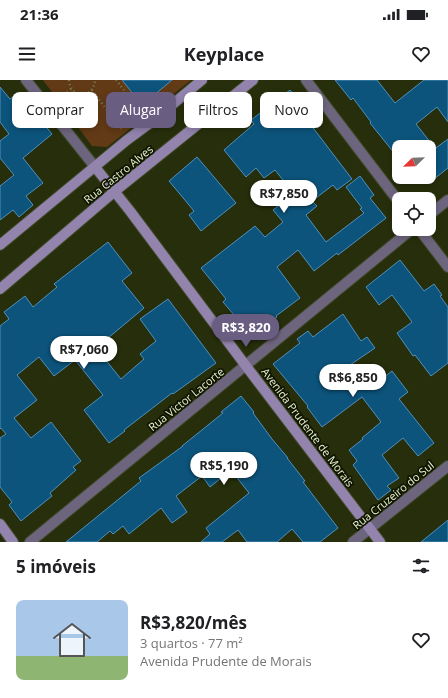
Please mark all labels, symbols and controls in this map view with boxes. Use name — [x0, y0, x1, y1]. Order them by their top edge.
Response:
text: 21:36 — [20, 4, 59, 24]
text: Keyplace — [184, 42, 264, 66]
icon: menu — [16, 43, 38, 65]
icon: heart — [410, 43, 432, 65]
chip: Comprar — [12, 92, 98, 128]
chip: Alugar — [106, 92, 176, 128]
chip: Filtros — [184, 92, 252, 128]
chip: Novo — [260, 92, 323, 128]
north arrow — [392, 140, 436, 184]
map controls — [392, 140, 436, 236]
street label: Rua Castro Alves — [80, 141, 156, 207]
pin: R$7,850 — [247, 180, 321, 214]
text: R$7,850 — [259, 184, 309, 202]
button: locate — [392, 192, 436, 236]
pin: R$3,820 — [209, 314, 283, 348]
text: R$3,820 — [221, 318, 271, 336]
pin: R$7,060 — [47, 336, 121, 370]
text: R$7,060 — [59, 340, 109, 358]
street label: Rua Victor Lacorte — [145, 364, 227, 434]
street label: Avenida Prudente de Morais — [258, 364, 358, 490]
pin: R$6,850 — [316, 364, 390, 398]
text: R$6,850 — [328, 368, 378, 386]
pin: R$5,190 — [187, 452, 261, 486]
text: R$5,190 — [199, 456, 249, 474]
street label: Rua Cruzeiro do Sul — [349, 458, 437, 532]
text: 5 imóveis — [16, 555, 96, 578]
icon: filters — [410, 555, 432, 577]
text: R$3,820/mês — [140, 611, 247, 634]
icon: home — [48, 616, 96, 664]
icon: heart — [410, 629, 432, 651]
text: 3 quartos · 77 m² — [140, 634, 243, 652]
text: Avenida Prudente de Morais — [140, 652, 312, 670]

